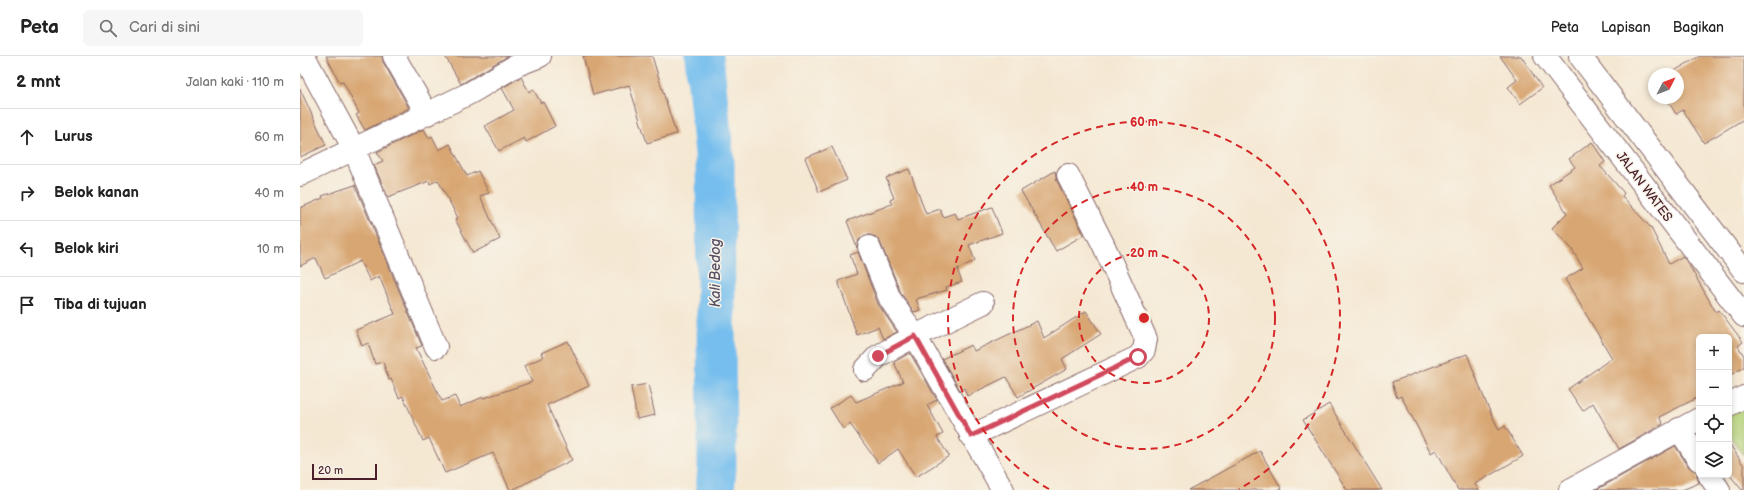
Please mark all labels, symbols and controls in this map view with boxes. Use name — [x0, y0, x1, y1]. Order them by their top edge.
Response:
search box — [83, 10, 363, 46]
text: Peta — [20, 16, 59, 39]
icon: search — [97, 17, 119, 39]
text: Cari di sini — [129, 18, 200, 37]
text: Peta — [1551, 19, 1579, 36]
text: Lapisan — [1601, 19, 1651, 36]
text: Bagikan — [1673, 19, 1724, 36]
north arrow — [1648, 68, 1684, 104]
text: 2 mnt — [16, 72, 60, 92]
text: Jalan kaki · 110 m — [186, 74, 284, 90]
text: 60 m — [1130, 115, 1158, 130]
icon: ahead — [16, 126, 38, 148]
text: Lurus — [54, 127, 93, 146]
text: 60 m — [254, 129, 284, 145]
street label: JALAN WATES — [1613, 148, 1676, 225]
text: 40 m — [1130, 180, 1158, 195]
icon: right — [16, 182, 38, 204]
text: Belok kanan — [54, 183, 139, 202]
text: 40 m — [254, 185, 284, 201]
icon: left — [16, 238, 38, 260]
text: Belok kiri — [54, 239, 119, 258]
water label: Kali Bedog — [707, 239, 724, 307]
text: 10 m — [257, 241, 284, 257]
text: 20 m — [1130, 246, 1158, 261]
icon: arrive — [16, 294, 38, 316]
text: Tiba di tujuan — [54, 295, 147, 314]
centre of rings — [1137, 311, 1151, 325]
map controls — [1696, 334, 1732, 478]
button: + — [1696, 334, 1732, 370]
route end — [869, 347, 887, 365]
route start — [1129, 348, 1147, 366]
button: − — [1696, 370, 1732, 406]
button: locate — [1696, 406, 1732, 442]
button: layers — [1696, 442, 1732, 478]
scale bar — [312, 462, 377, 481]
text: 20 m — [318, 464, 343, 477]

